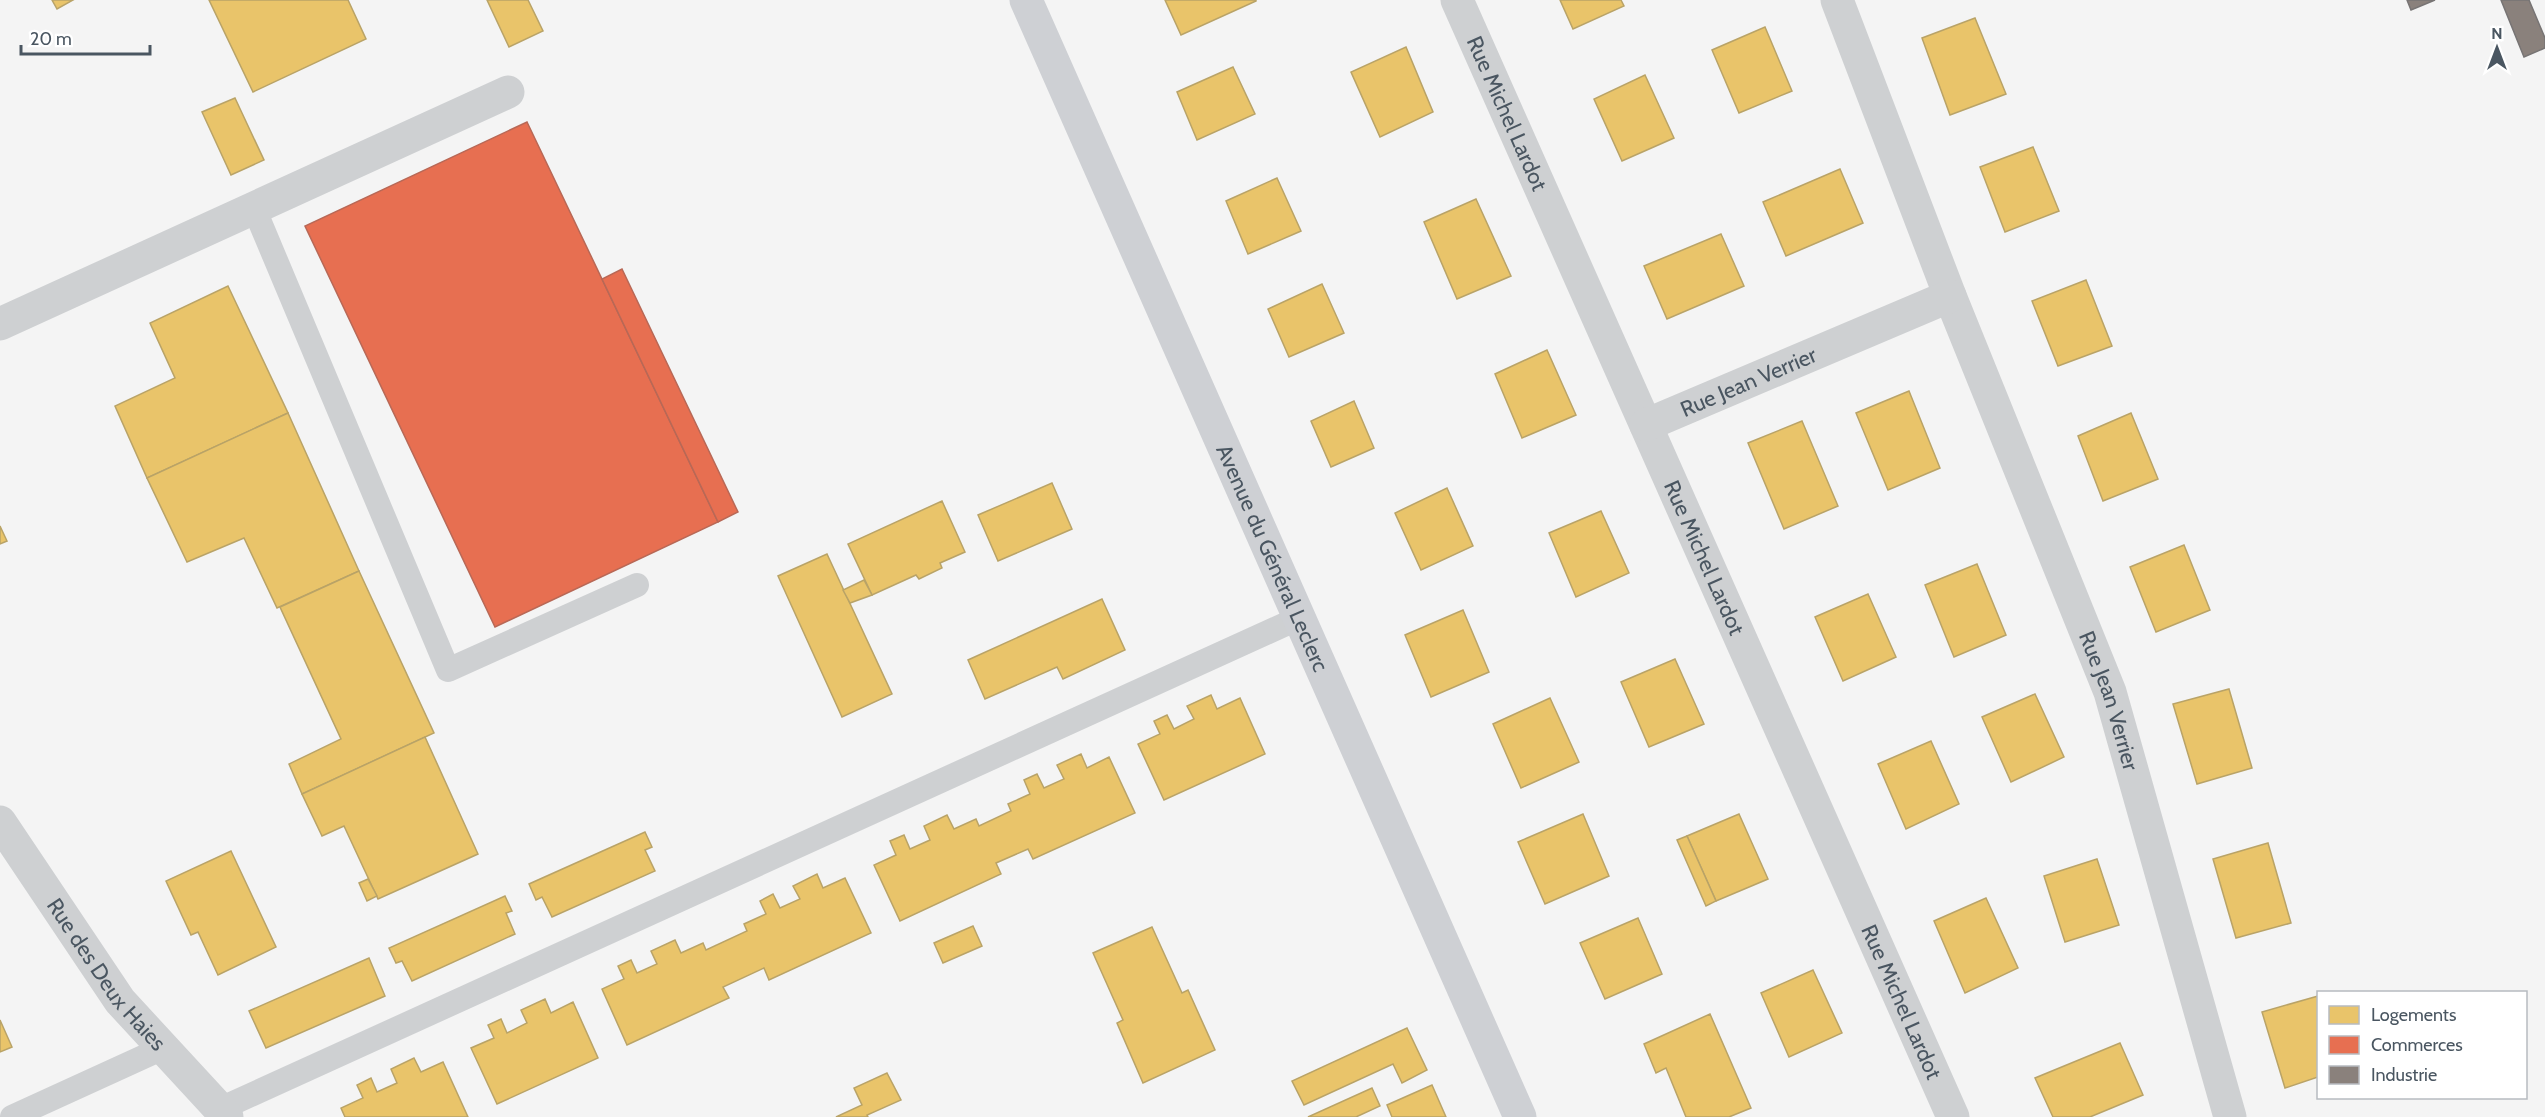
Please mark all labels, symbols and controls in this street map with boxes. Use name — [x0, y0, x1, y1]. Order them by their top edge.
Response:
scale bar — [21, 18, 150, 56]
north arrow — [2467, 18, 2527, 78]
text: N — [2491, 24, 2503, 43]
text: 20 m — [30, 28, 72, 50]
street label: Rue Michel Lardot — [1461, 32, 1553, 196]
street label: Rue Jean Verrier — [1676, 341, 1821, 423]
street label: Avenue du Général Leclerc — [1210, 440, 1334, 676]
street label: Rue Michel Lardot — [1658, 476, 1750, 640]
street label: Rue Jean Verrier — [2073, 627, 2144, 774]
street label: Rue des Deux Haies — [41, 893, 172, 1056]
street label: Rue Michel Lardot — [1855, 920, 1948, 1084]
legend — [2317, 991, 2527, 1099]
text: Logements — [2371, 1004, 2456, 1026]
text: Commerces — [2371, 1034, 2463, 1056]
text: Industrie — [2371, 1064, 2437, 1086]

